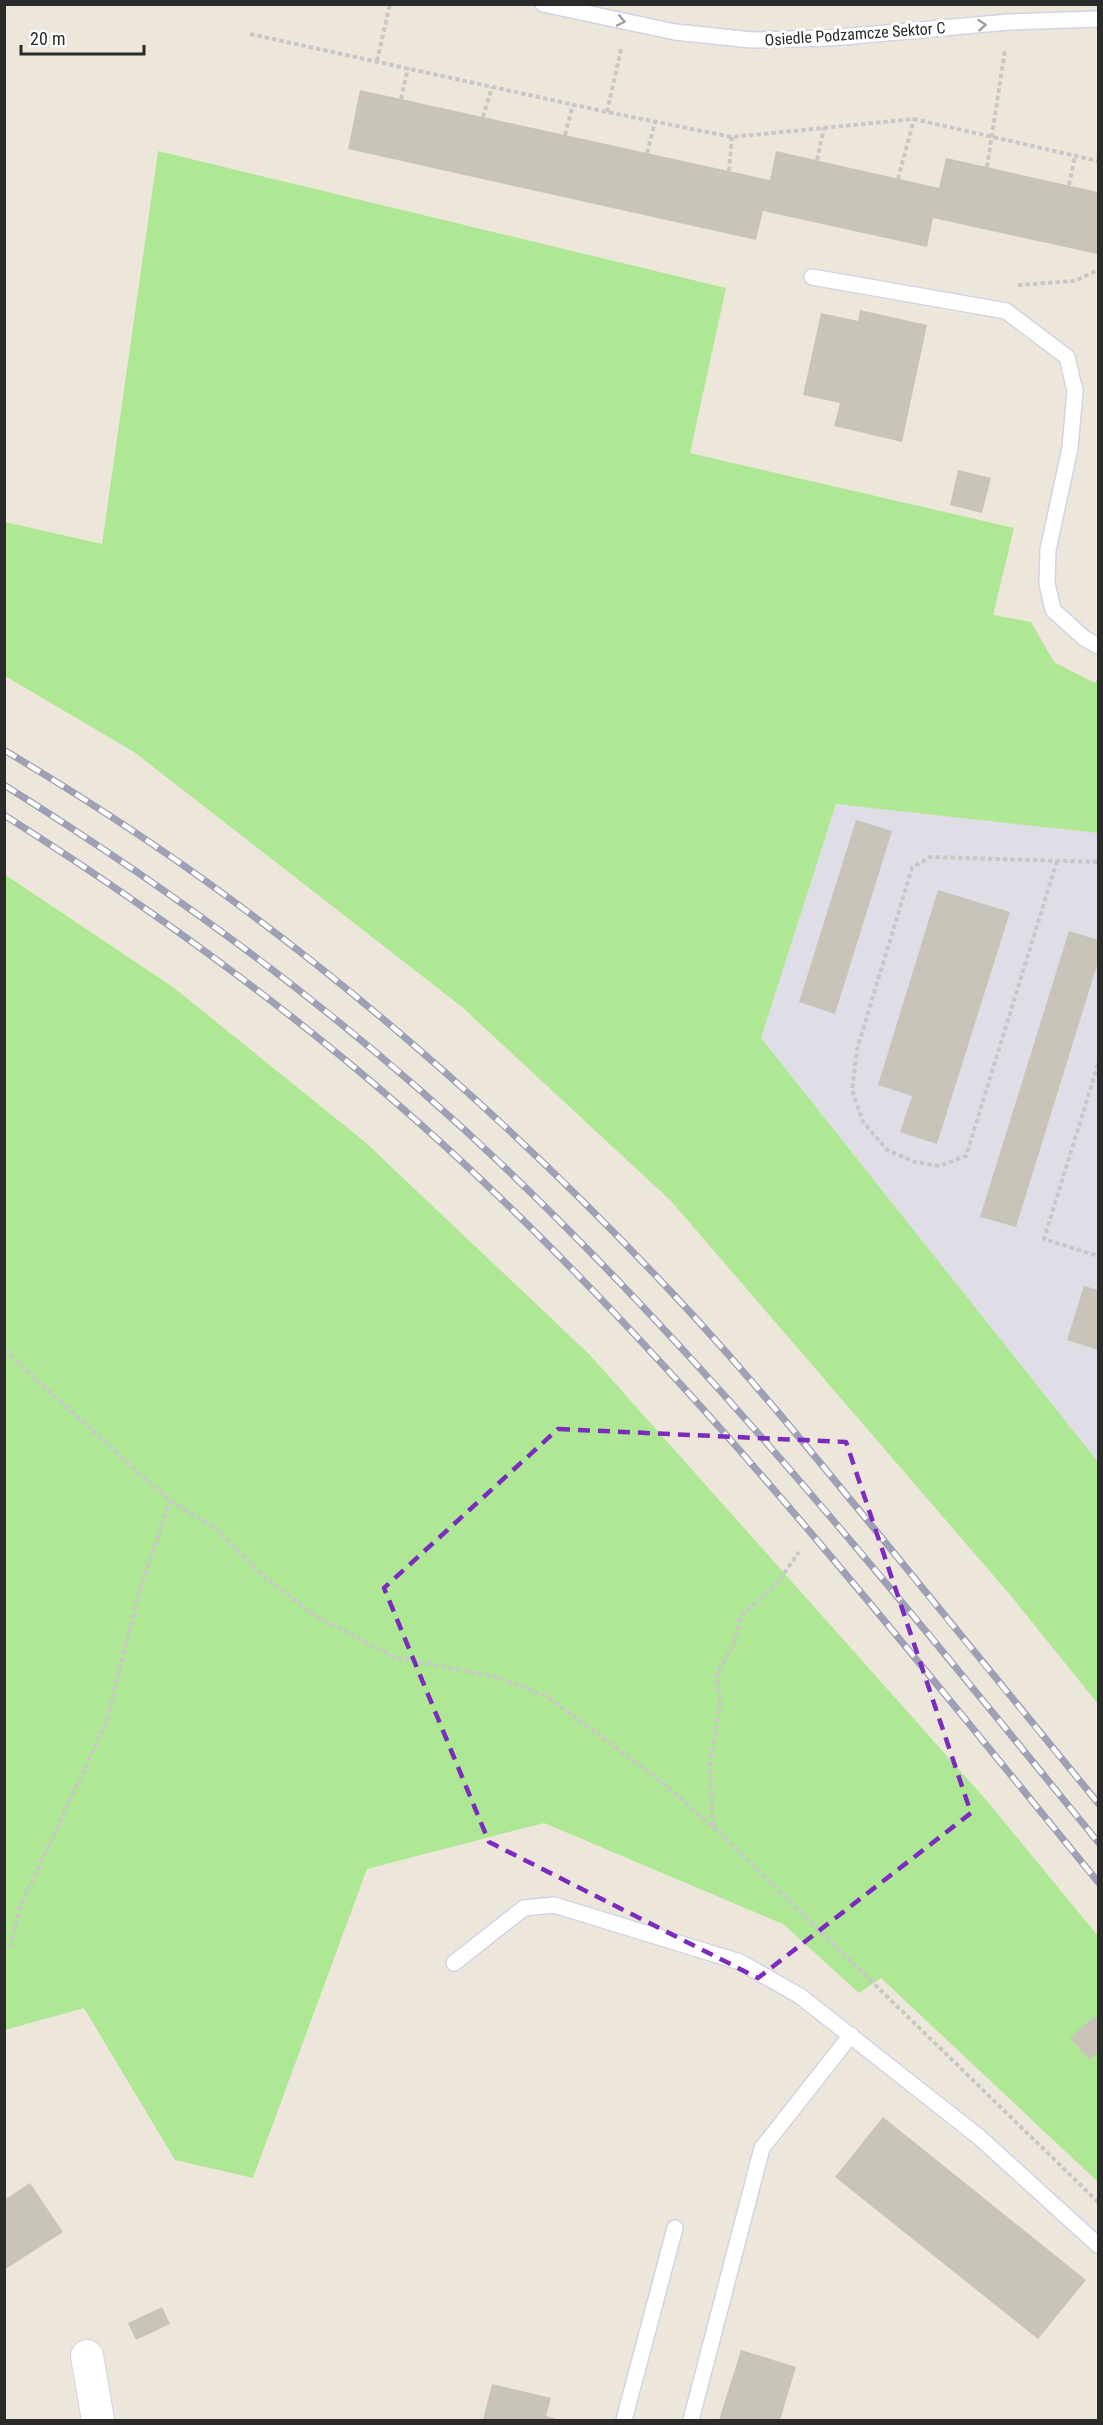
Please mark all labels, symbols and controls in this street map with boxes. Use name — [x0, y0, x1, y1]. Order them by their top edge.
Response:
one-way arrow — [616, 14, 626, 27]
scale bar — [21, 18, 144, 56]
street label: Osiedle Podzamcze Sektor C — [764, 18, 946, 50]
one-way arrow — [977, 18, 986, 31]
text: 20 m — [30, 28, 65, 49]

